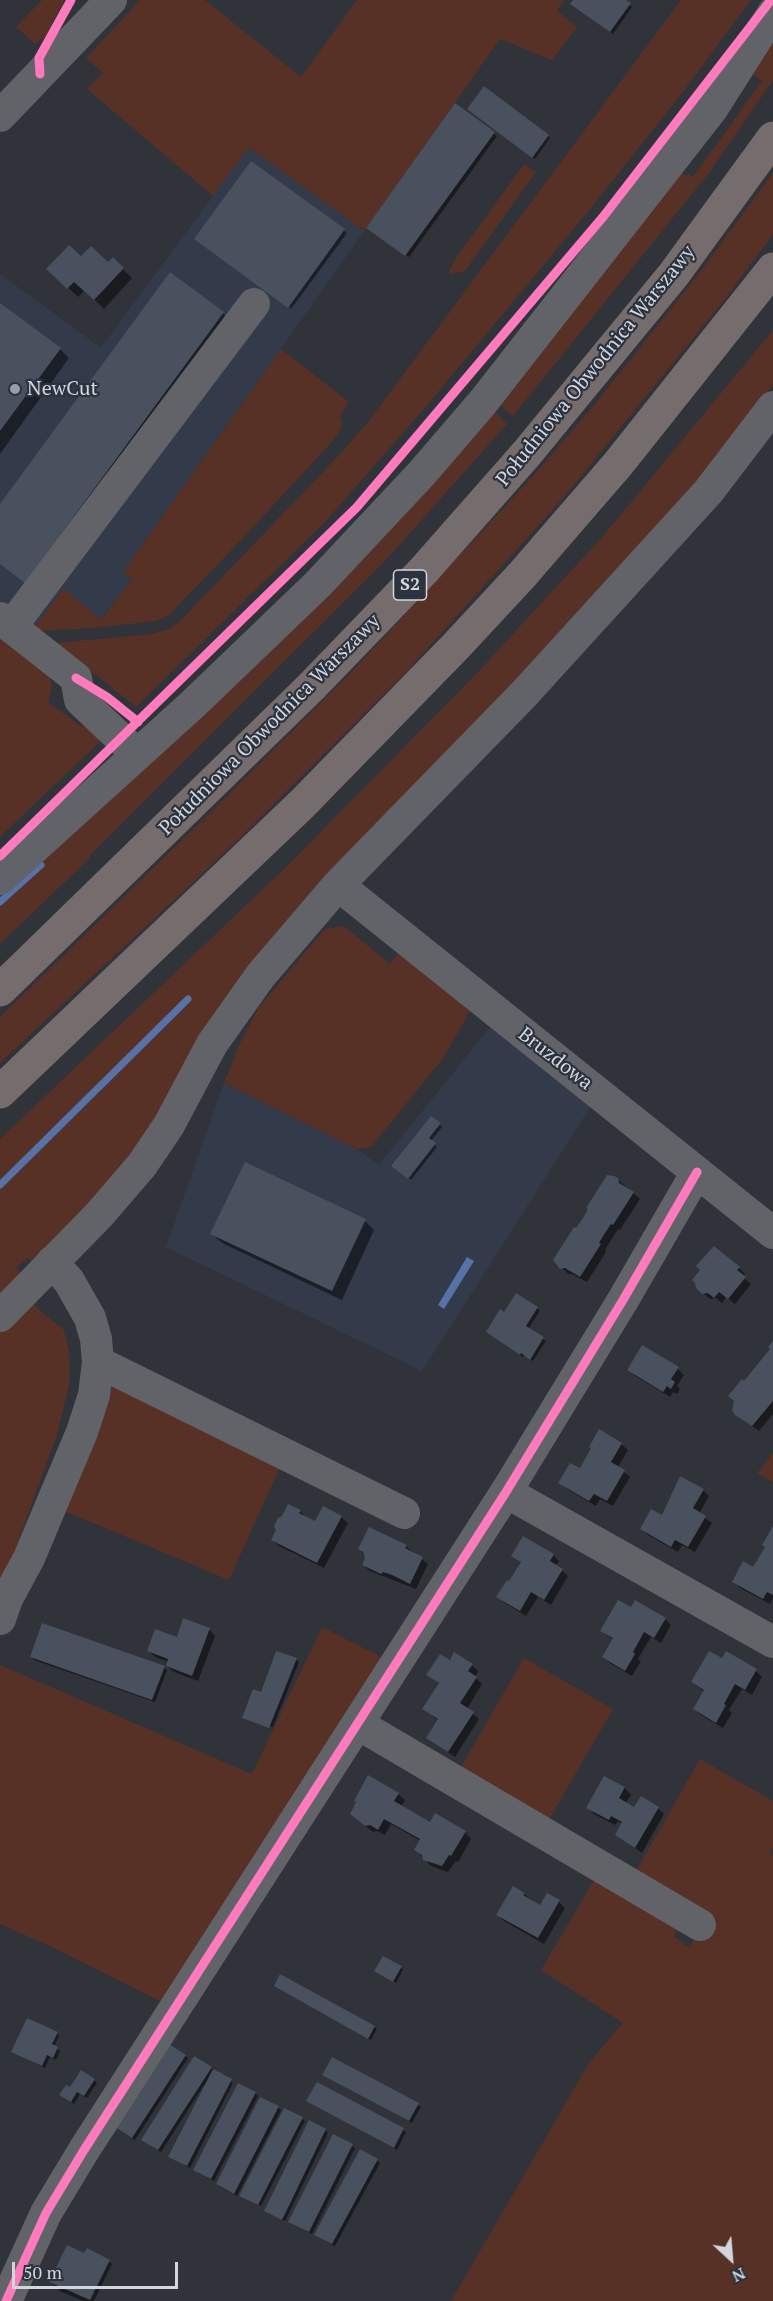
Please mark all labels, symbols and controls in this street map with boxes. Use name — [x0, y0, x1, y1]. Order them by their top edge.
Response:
street label: Południowa Obwodnica Warszawy — [491, 241, 701, 491]
place label: NewCut — [27, 377, 98, 401]
marker: NewCut — [8, 382, 22, 396]
road number: S2 — [394, 570, 426, 600]
street label: Południowa Obwodnica Warszawy — [154, 609, 386, 841]
street label: Bruzdowa — [513, 1023, 597, 1095]
north arrow — [701, 2229, 761, 2289]
scale bar — [15, 2250, 182, 2288]
text: 50 m — [23, 2260, 62, 2284]
text: N — [729, 2263, 749, 2288]

